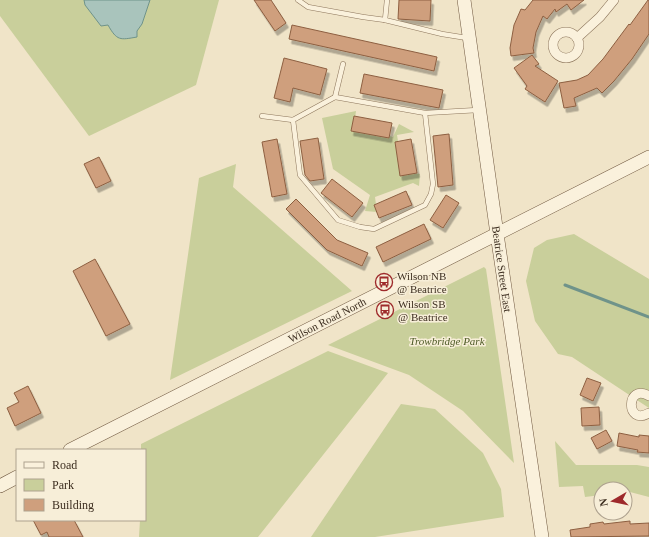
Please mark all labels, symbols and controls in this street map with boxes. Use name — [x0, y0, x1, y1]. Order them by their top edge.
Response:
street label: Beatrice Street East — [490, 225, 514, 313]
place label: Wilson NB @ Beatrice — [397, 270, 447, 295]
bus stop icon: Wilson NB @ Beatrice — [374, 272, 394, 292]
street label: Wilson Road North — [286, 295, 368, 345]
place label: Wilson SB @ Beatrice — [398, 298, 448, 323]
bus stop icon: Wilson SB @ Beatrice — [375, 300, 395, 320]
park label: Trowbridge Park — [409, 335, 486, 347]
legend — [16, 449, 146, 521]
text: Road — [52, 458, 77, 472]
text: Park — [52, 478, 74, 492]
north arrow — [593, 481, 633, 521]
text: Building — [52, 498, 94, 512]
text: N — [597, 498, 610, 507]

